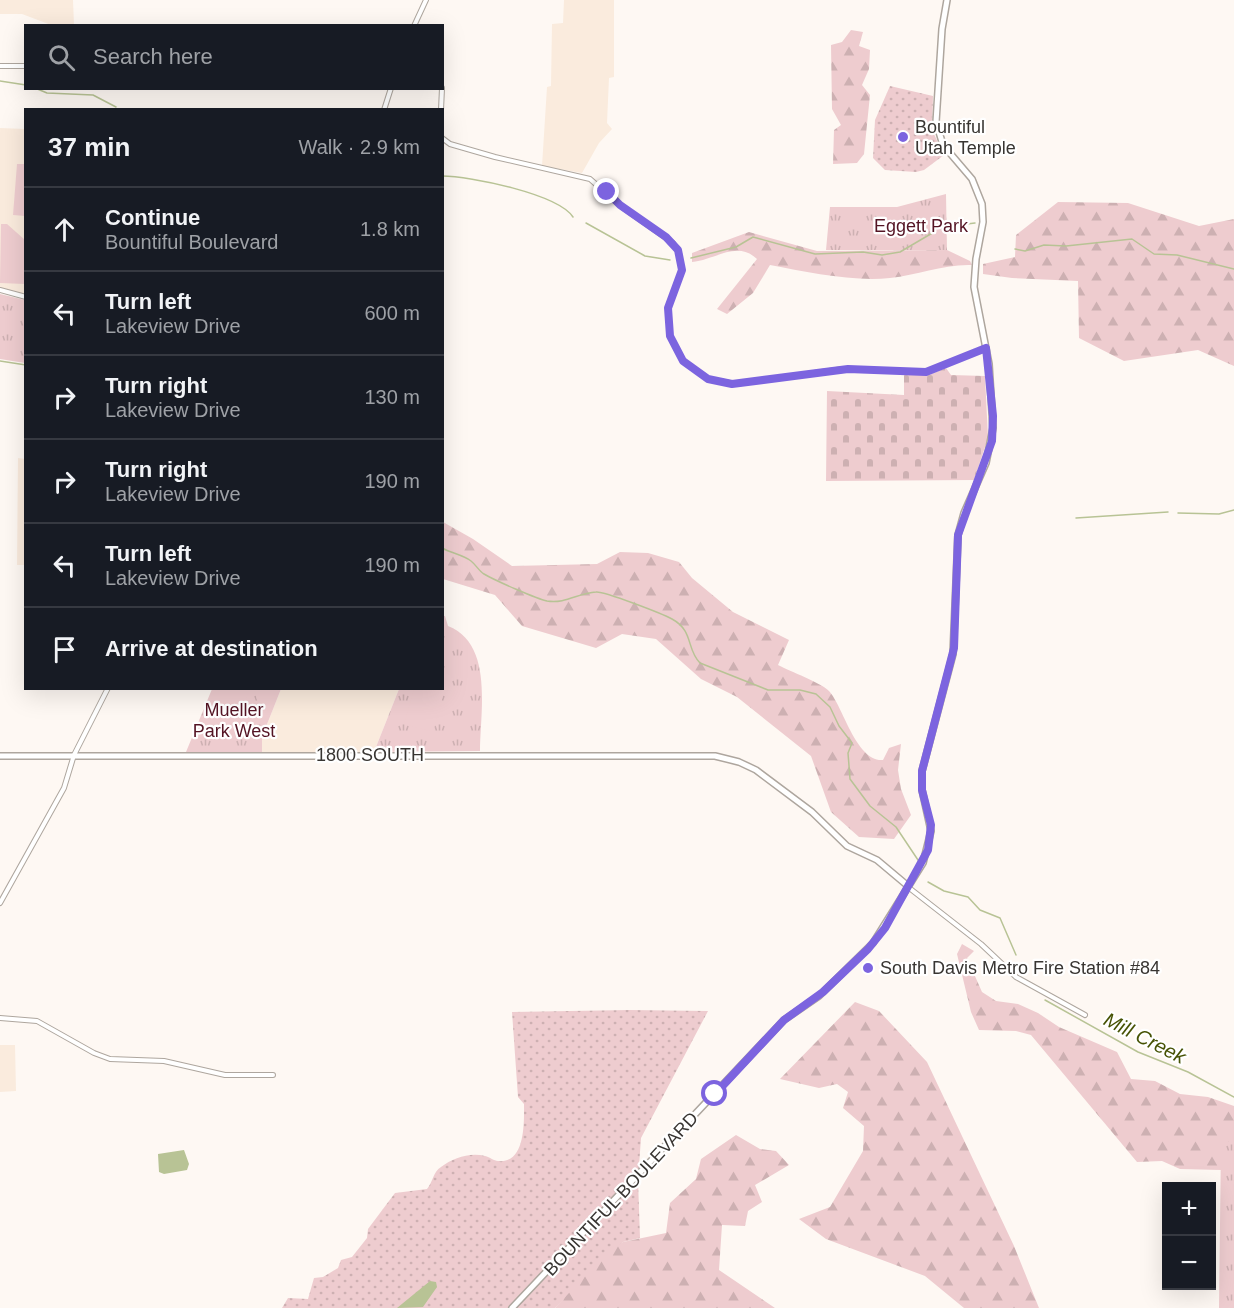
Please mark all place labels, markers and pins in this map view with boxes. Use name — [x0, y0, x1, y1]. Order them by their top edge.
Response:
place label: Bountiful Utah Temple — [915, 117, 1016, 158]
marker: Bountiful Utah Temple — [896, 130, 910, 144]
place label: South Davis Metro Fire Station #84 — [880, 958, 1160, 978]
marker: South Davis Metro Fire Station #84 — [861, 961, 875, 975]

